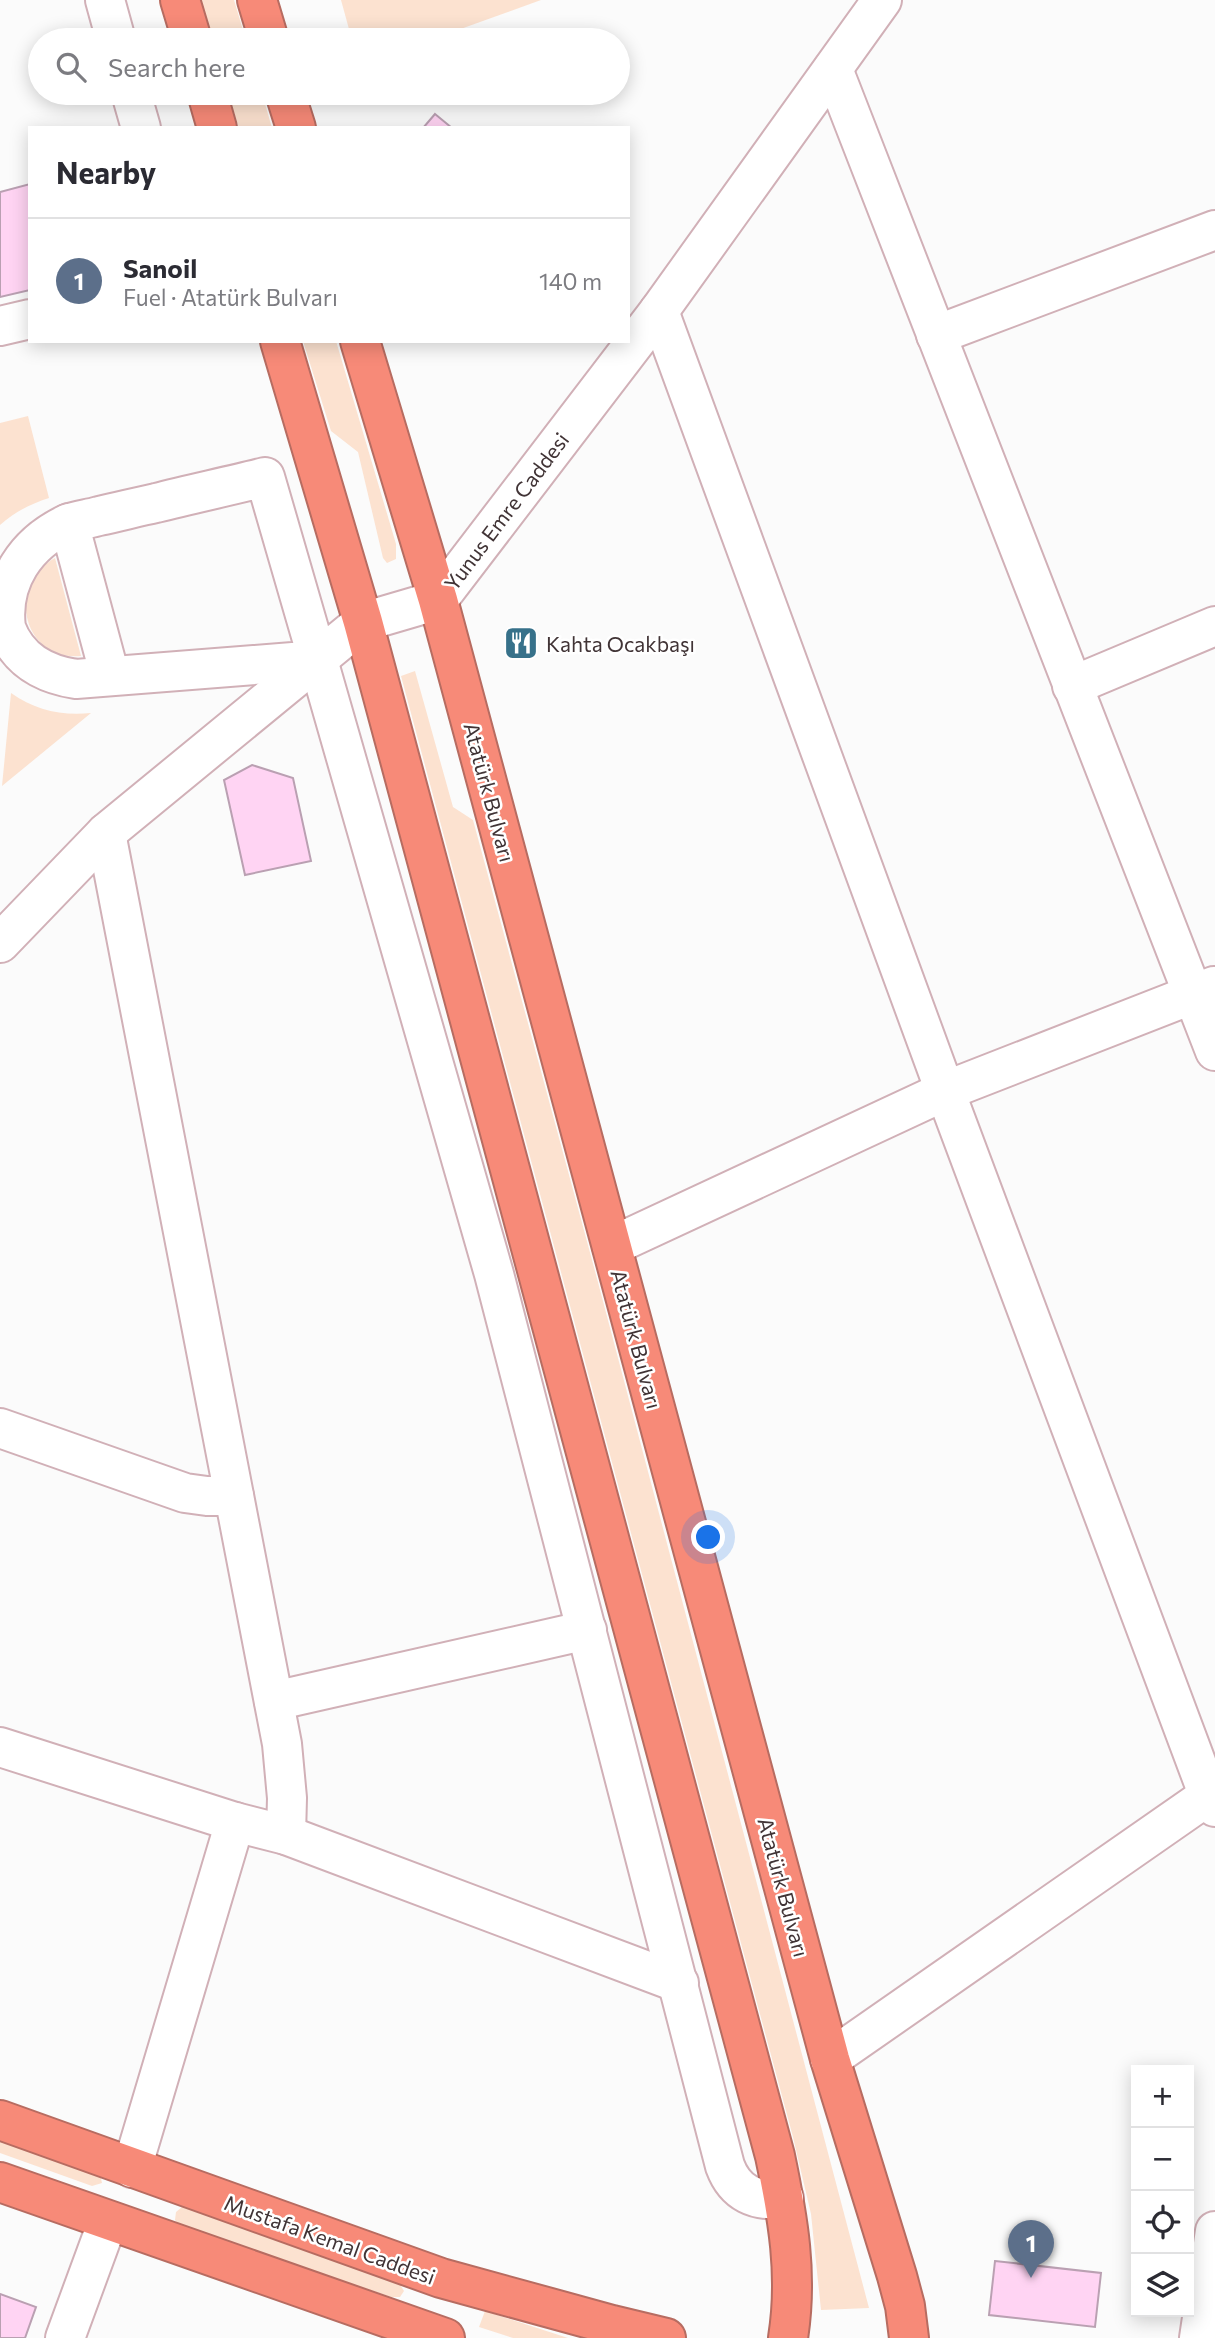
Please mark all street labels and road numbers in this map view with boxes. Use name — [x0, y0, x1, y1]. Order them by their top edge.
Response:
street label: Yunus Emre Caddesi — [439, 427, 573, 595]
street label: Atatürk Bulvarı — [459, 720, 521, 864]
street label: Atatürk Bulvarı — [606, 1267, 668, 1411]
street label: Atatürk Bulvarı — [753, 1815, 815, 1959]
street label: Mustafa Kemal Caddesi — [221, 2189, 439, 2289]

